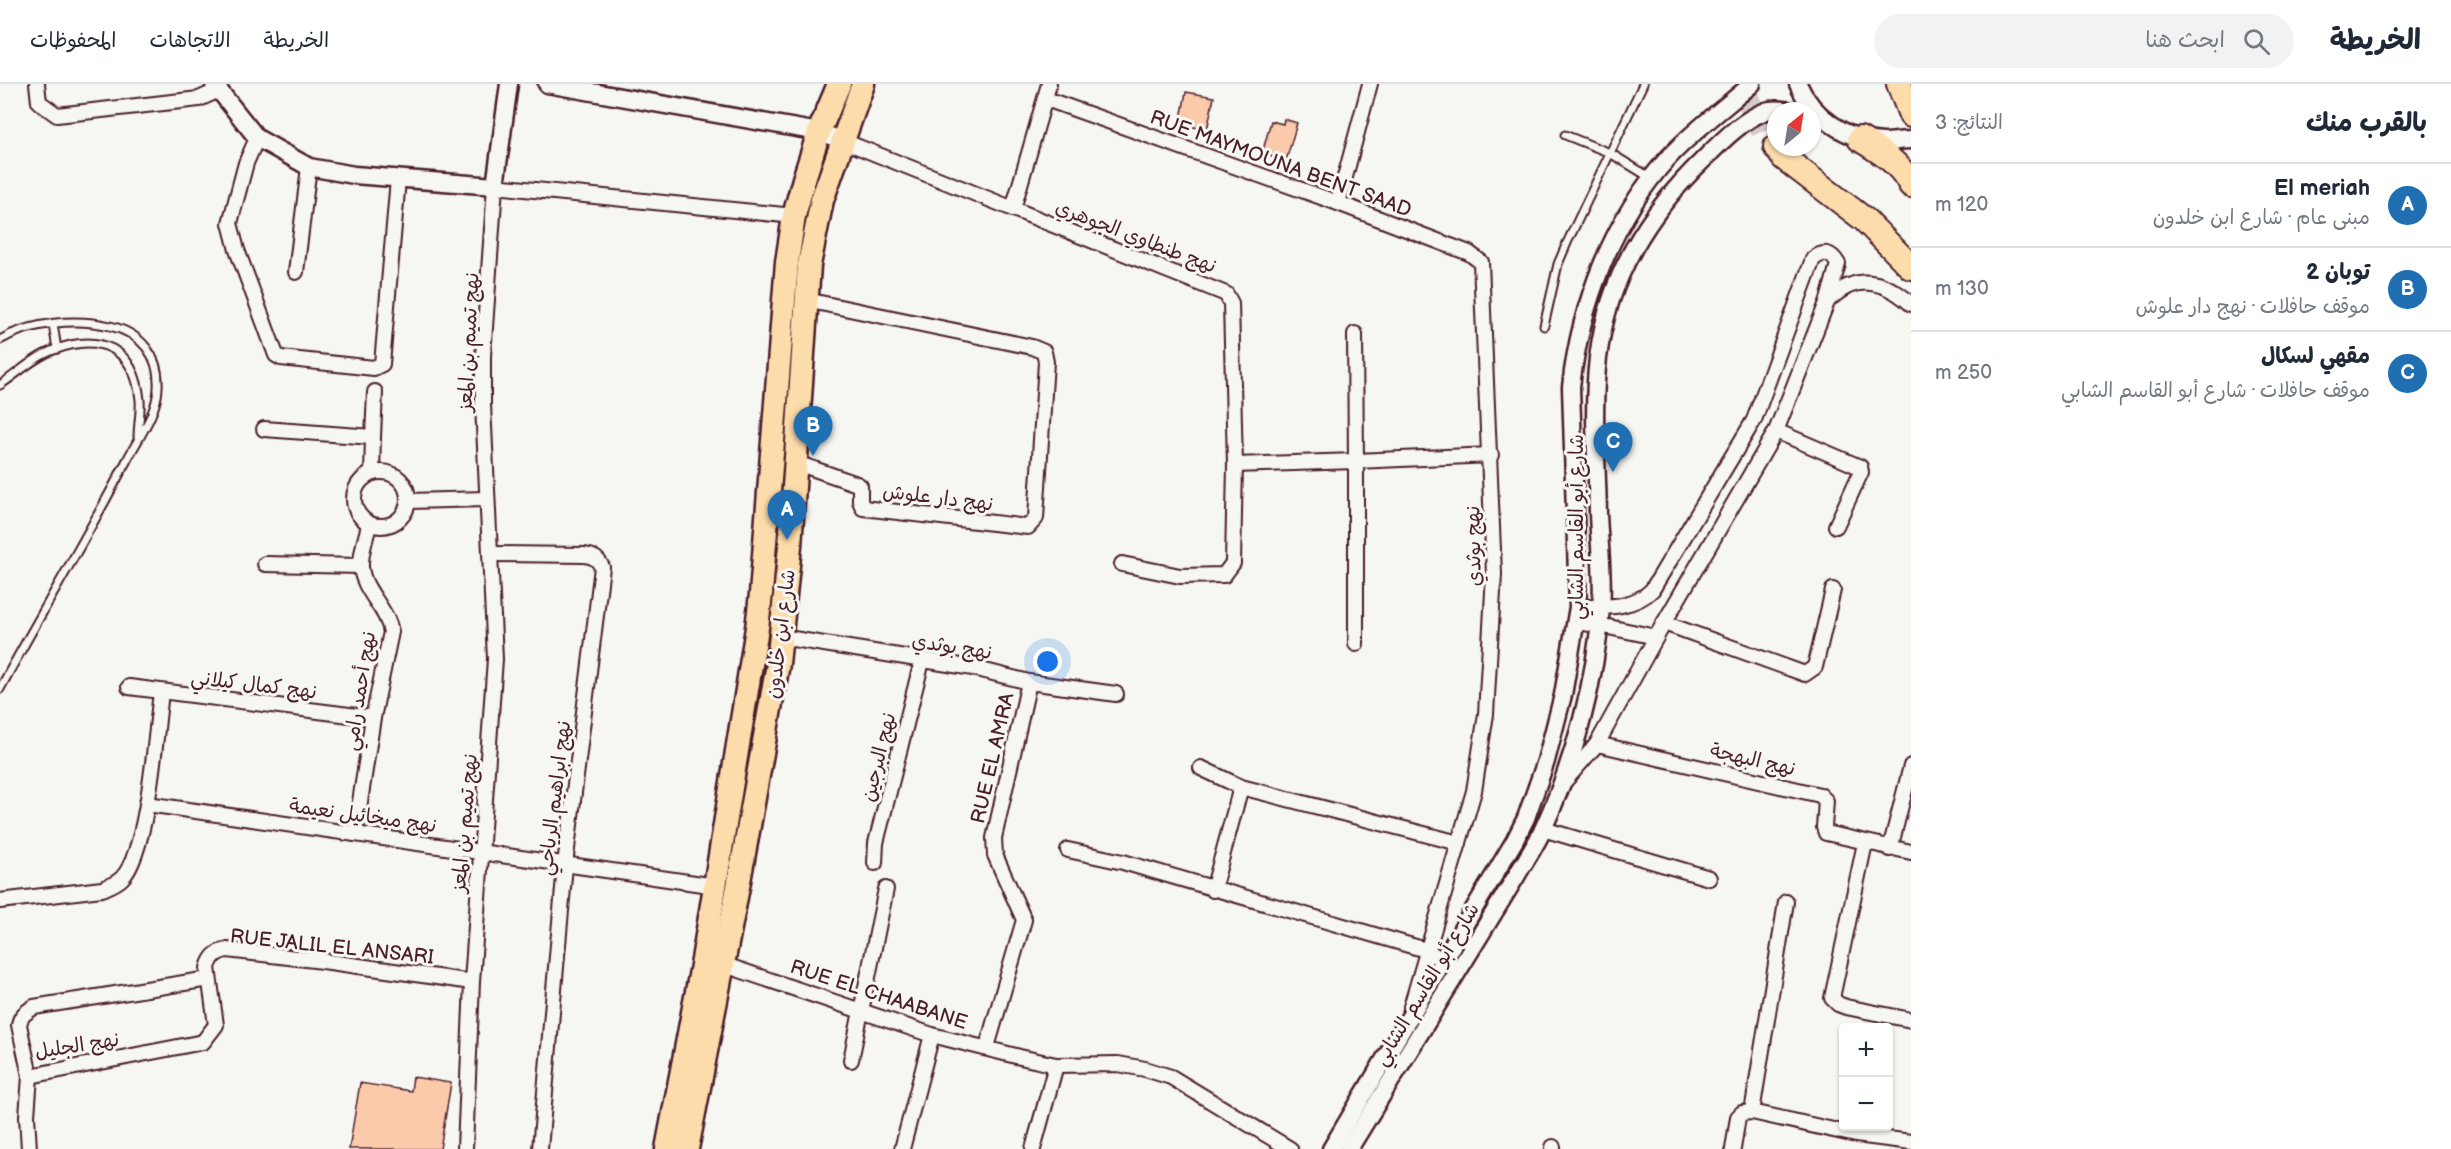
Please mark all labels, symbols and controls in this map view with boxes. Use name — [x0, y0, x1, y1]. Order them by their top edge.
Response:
search box — [1874, 14, 2294, 68]
text: الخريطة — [2330, 24, 2421, 57]
icon: search — [2240, 25, 2273, 58]
text: ابحث هنا — [2145, 27, 2225, 54]
text: المحفوظات — [30, 28, 116, 53]
text: الاتجاهات — [149, 28, 231, 53]
text: الخريطة — [264, 28, 329, 53]
north arrow — [1767, 102, 1821, 156]
street label: RUE MAYMOUNA BENT SAAD — [1147, 105, 1415, 223]
text: بالقرب منك — [2306, 108, 2427, 139]
text: النتائج: 3 — [1935, 111, 2003, 135]
text: El meriah — [2274, 175, 2370, 202]
text: 120 m — [1935, 193, 1988, 217]
text: A — [2401, 193, 2414, 217]
street label: نهج طنطاوي الجوهري — [1051, 195, 1220, 281]
text: مبنى عام · شارع ابن خلدون — [2153, 206, 2370, 230]
text: توبان 2 — [2306, 259, 2370, 286]
street label: نهج تميم بن المعز — [453, 272, 487, 414]
text: 130 m — [1935, 277, 1989, 301]
text: B — [2400, 277, 2415, 301]
text: موقف حافلات · نهج دار علوش — [2135, 295, 2370, 319]
text: مقهي لسكال — [2261, 343, 2370, 370]
text: 250 m — [1935, 361, 1992, 385]
text: C — [2400, 361, 2415, 385]
text: موقف حافلات · شارع أبو القاسم الشابي — [2061, 379, 2370, 403]
pin: B — [794, 406, 832, 456]
pin: C — [1594, 422, 1632, 472]
street label: شارع أبو القاسم الشابي — [1565, 434, 1594, 620]
street label: نهج دار علوش — [881, 479, 995, 518]
pin: A — [768, 490, 806, 540]
street label: نهج بوثدي — [1461, 505, 1489, 587]
street label: شارع ابن خلدون — [761, 568, 802, 700]
street label: نهج بوثدي — [910, 629, 994, 667]
street label: نهج أحمد رامي — [339, 630, 386, 753]
your location — [1033, 647, 1062, 676]
street label: نهج كمال كيلاني — [189, 665, 318, 710]
street label: RUE EL AMRA — [966, 690, 1020, 826]
street label: نهج البرجين — [856, 710, 903, 804]
street label: نهج ابراهيم الرياحي — [534, 719, 581, 878]
street label: نهج البهجة — [1708, 739, 1798, 782]
street label: نهج تميم بن المعز — [447, 753, 485, 896]
street label: نهج ميخائيل نعيمة — [287, 794, 438, 839]
street label: شارع أبو القاسم الشابي — [1369, 899, 1489, 1073]
street label: RUE JALIL EL ANSARI — [229, 924, 435, 970]
street label: RUE EL CHAABANE — [787, 955, 970, 1035]
map controls — [1839, 1023, 1893, 1131]
button: + — [1839, 1023, 1893, 1077]
street label: نهج الجليل — [33, 1027, 121, 1065]
button: − — [1839, 1077, 1893, 1131]

